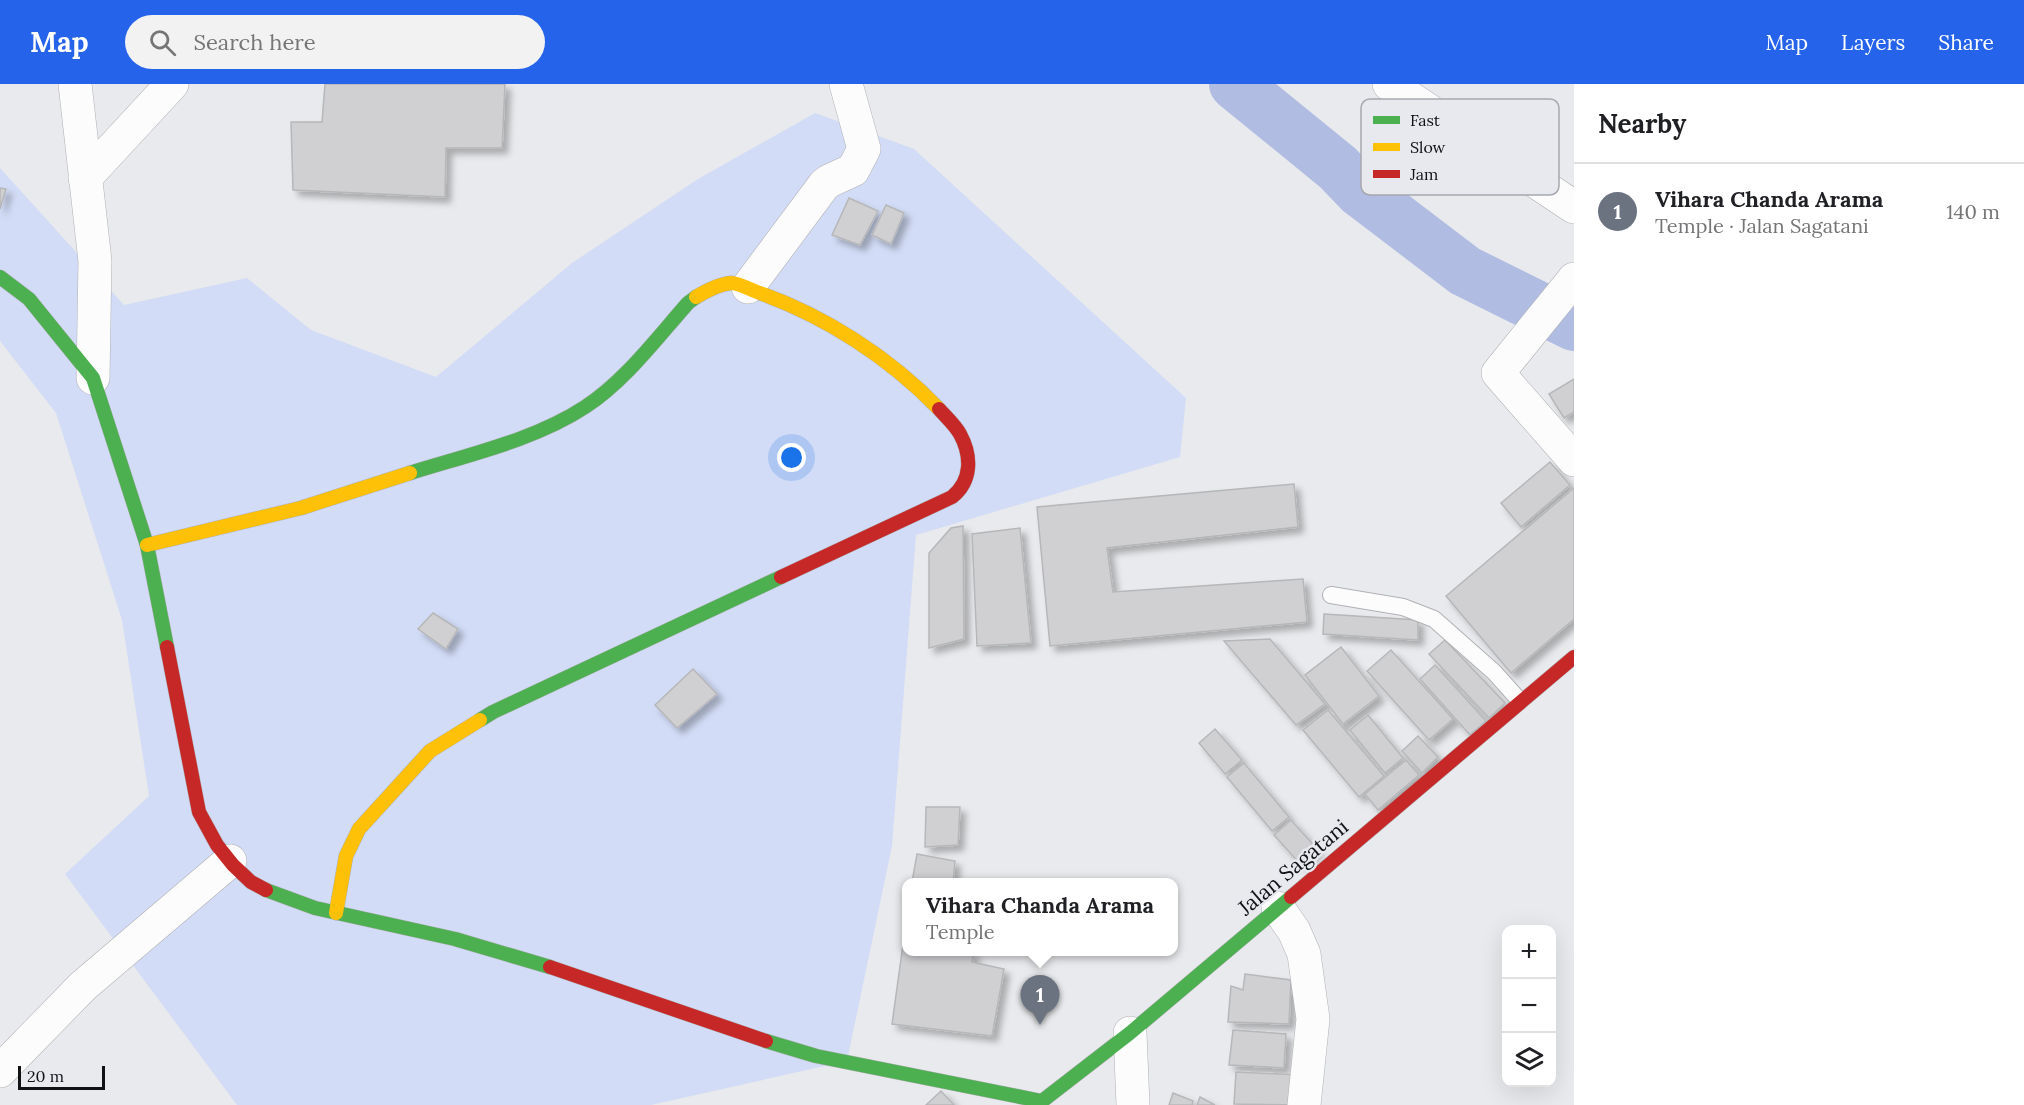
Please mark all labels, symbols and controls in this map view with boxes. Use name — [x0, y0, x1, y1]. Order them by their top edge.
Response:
search box — [125, 15, 545, 69]
text: Map — [30, 24, 89, 60]
icon: search — [146, 26, 179, 59]
text: Search here — [194, 28, 316, 56]
text: Map — [1765, 29, 1808, 56]
text: Layers — [1841, 29, 1905, 56]
text: Share — [1938, 29, 1994, 56]
legend — [1361, 99, 1559, 195]
text: Nearby — [1598, 107, 1686, 140]
text: Fast — [1410, 110, 1441, 130]
text: Slow — [1410, 137, 1446, 157]
text: Jam — [1409, 164, 1438, 184]
text: Vihara Chanda Arama — [1655, 185, 1883, 213]
text: 1 — [1613, 199, 1622, 224]
text: 140 m — [1946, 199, 2000, 224]
text: Temple · Jalan Sagatani — [1655, 213, 1869, 238]
your location — [777, 443, 806, 472]
street label: Jalan Sagatani — [1232, 813, 1354, 922]
popup — [902, 878, 1178, 956]
text: Vihara Chanda Arama — [926, 891, 1154, 919]
text: Temple — [926, 919, 995, 944]
map controls — [1502, 925, 1556, 1087]
button: + — [1502, 925, 1556, 979]
pin: 1 — [1020, 976, 1060, 1025]
button: − — [1502, 979, 1556, 1033]
button: layers — [1502, 1033, 1556, 1087]
scale bar — [18, 1063, 105, 1090]
text: 20 m — [27, 1066, 64, 1086]

